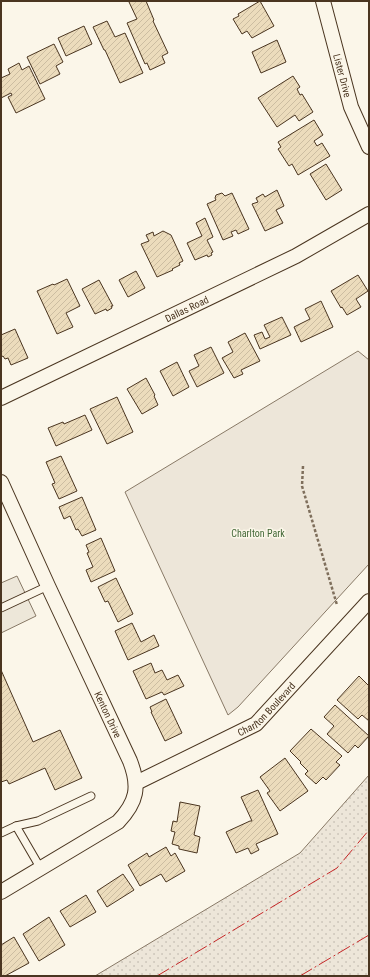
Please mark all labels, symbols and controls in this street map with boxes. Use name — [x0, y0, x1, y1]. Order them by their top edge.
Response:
street label: Lister Drive — [332, 52, 354, 99]
street label: Dallas Road — [163, 294, 210, 324]
park label: Charlton Park — [231, 528, 285, 539]
street label: Charlton Boulevard — [235, 680, 297, 738]
street label: Kenton Drive — [93, 690, 124, 740]

